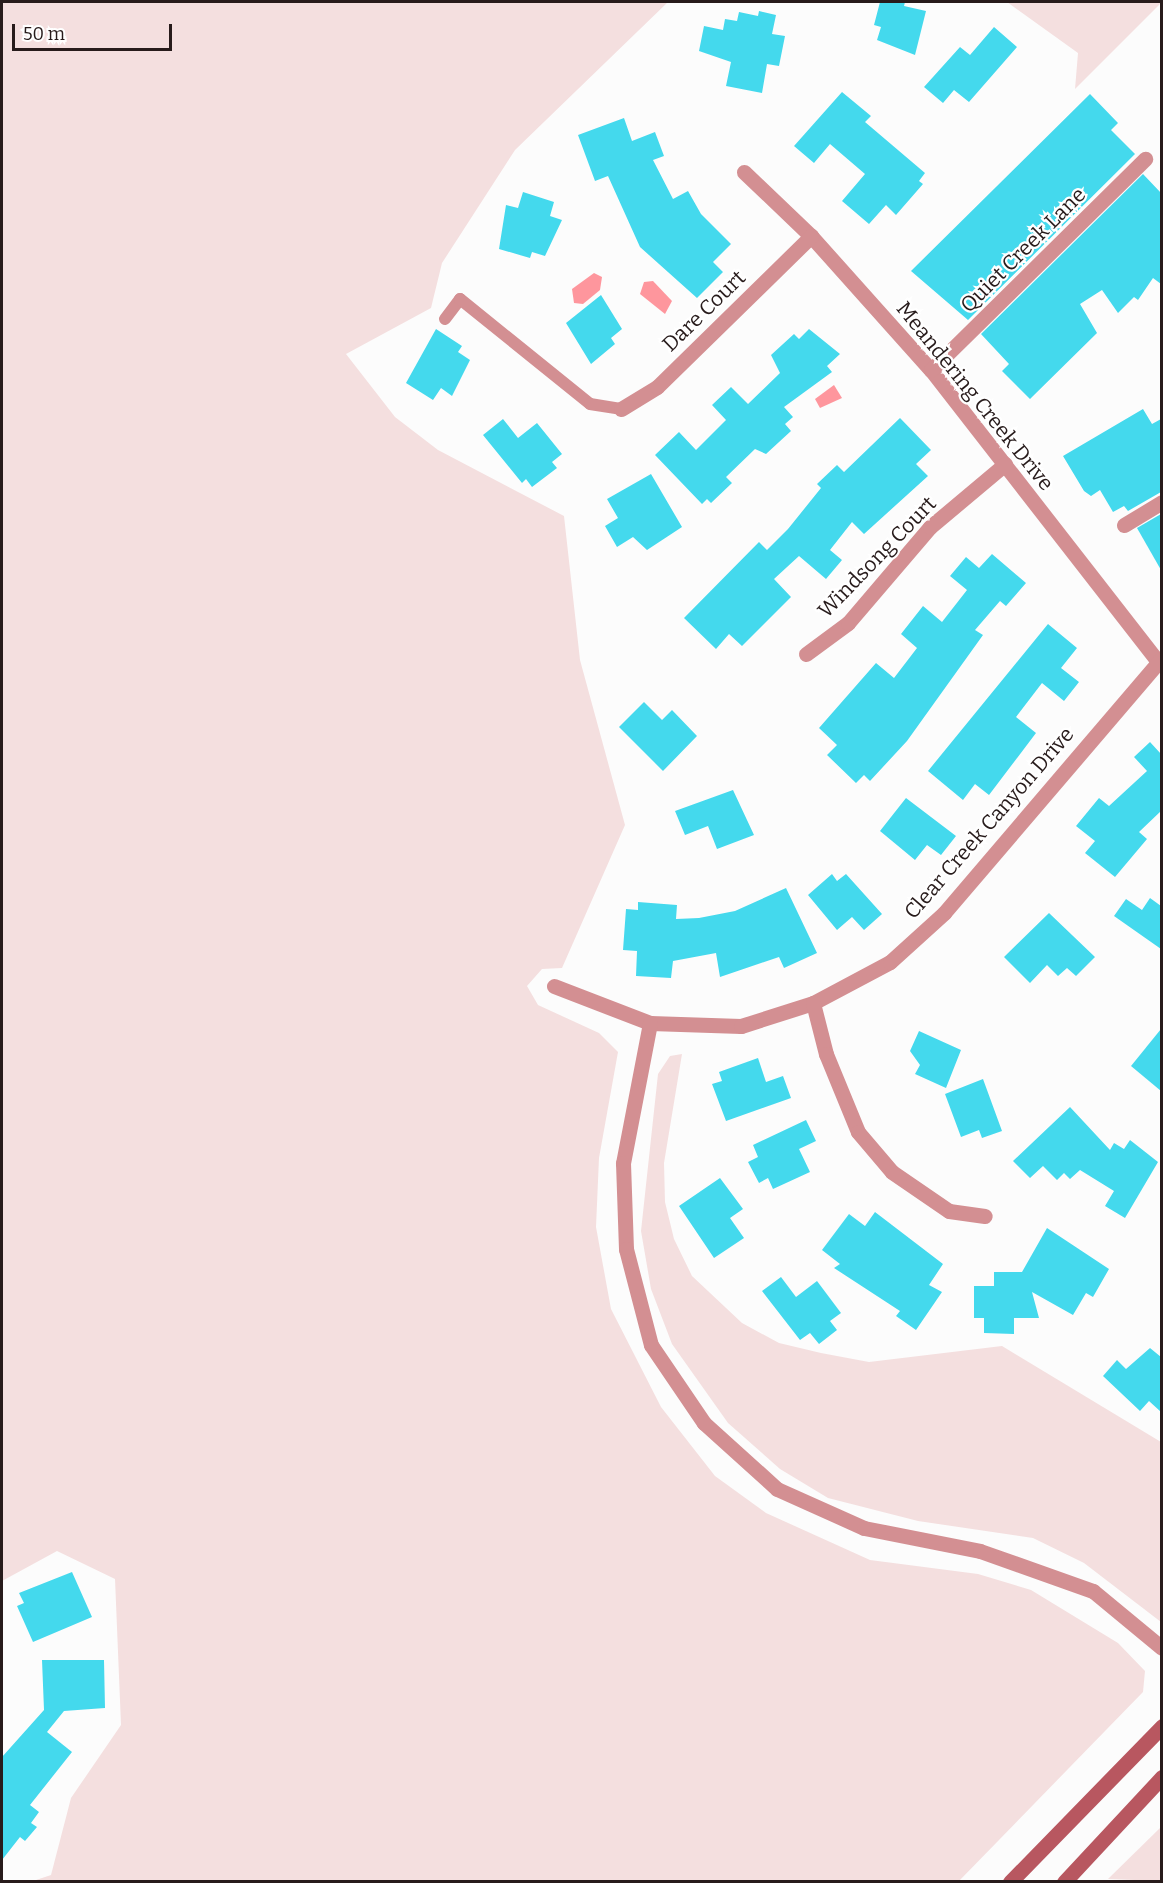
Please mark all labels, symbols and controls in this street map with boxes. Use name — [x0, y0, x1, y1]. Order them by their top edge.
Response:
scale bar — [15, 12, 176, 50]
text: 50 m — [23, 23, 65, 45]
street label: Quiet Creek Lane — [955, 182, 1091, 318]
street label: Dare Court — [657, 265, 751, 357]
street label: Meandering Creek Drive — [891, 297, 1059, 495]
street label: Windsong Court — [813, 491, 941, 623]
street label: Clear Creek Canyon Drive — [899, 722, 1079, 924]

